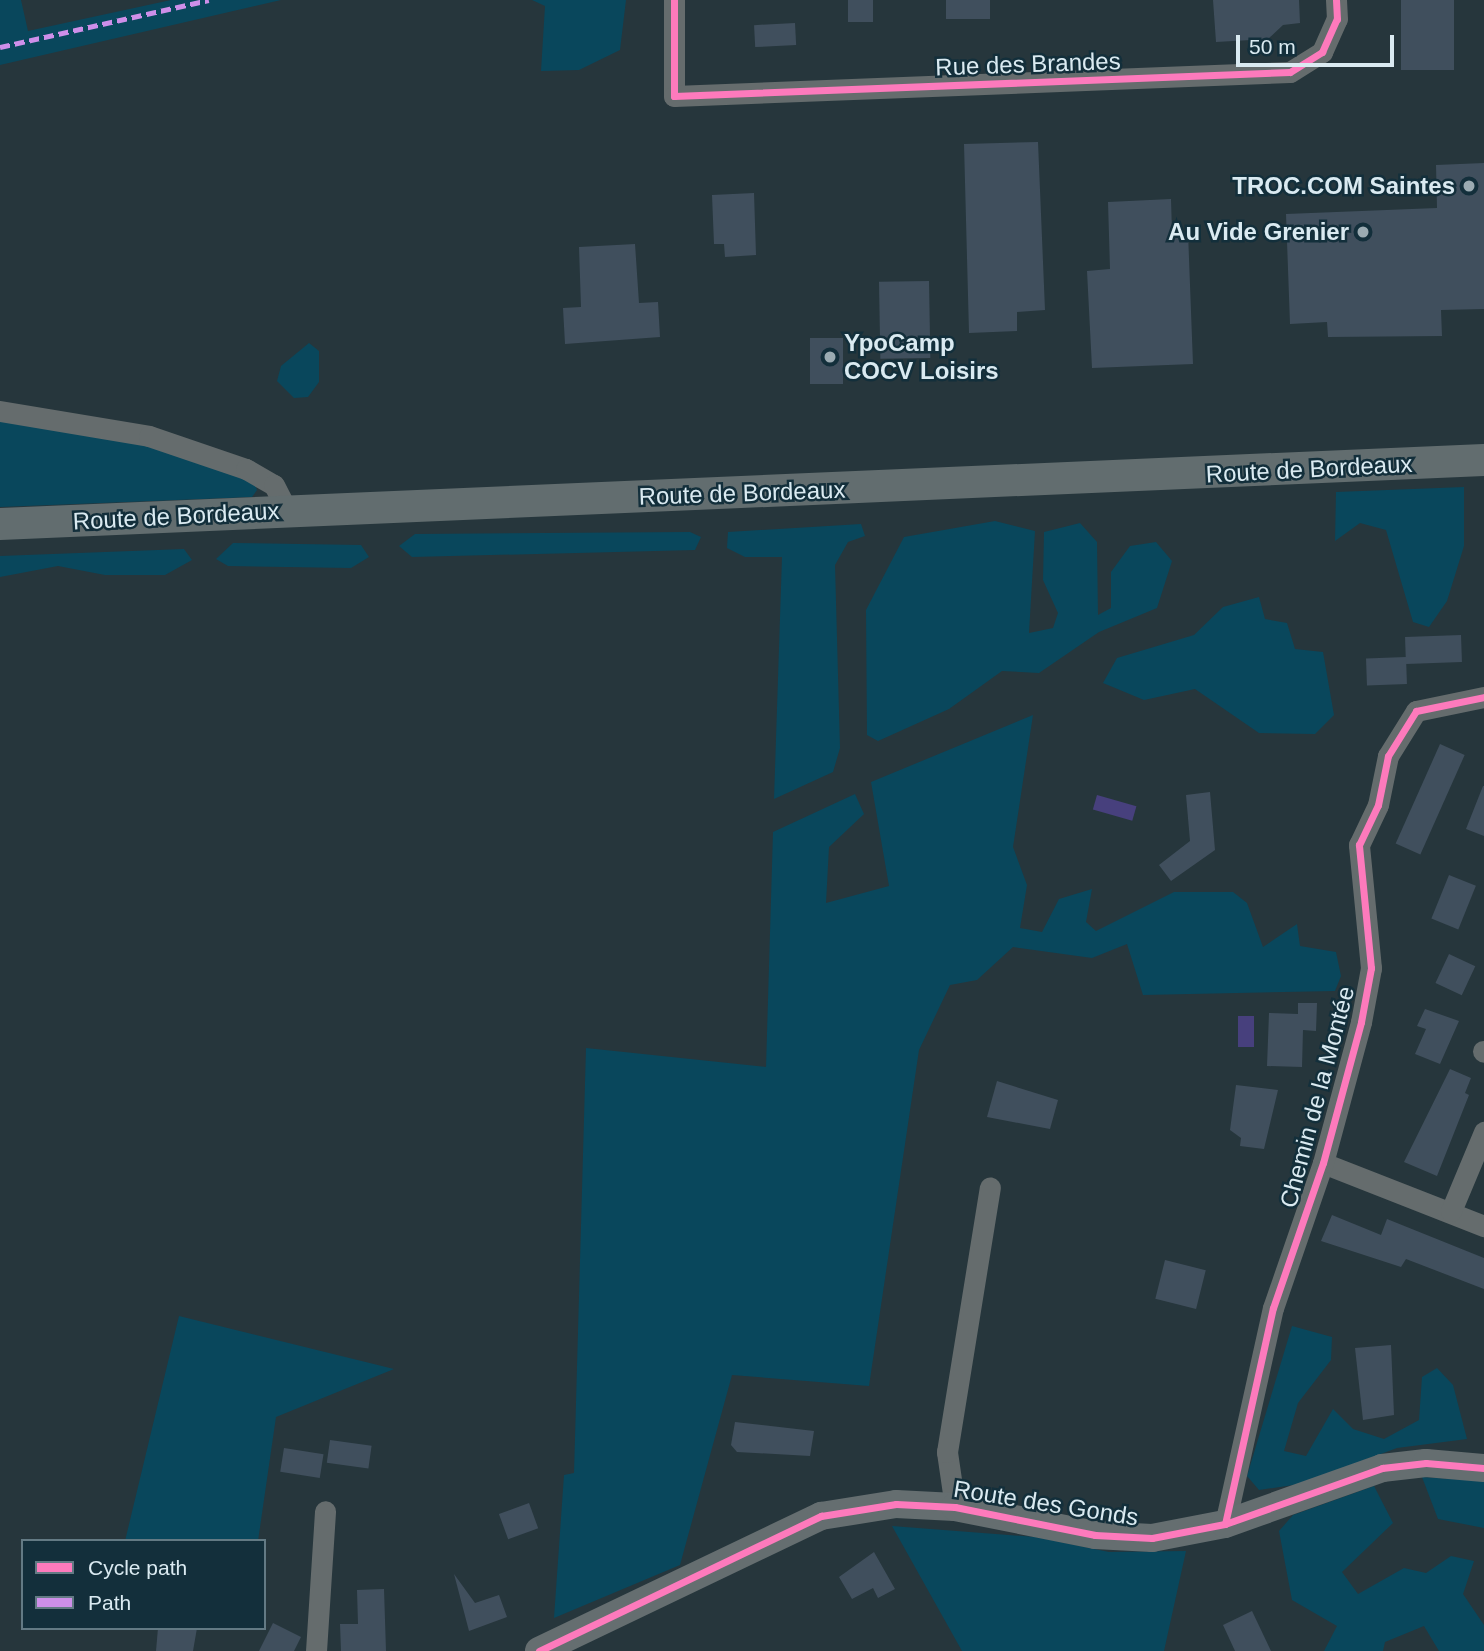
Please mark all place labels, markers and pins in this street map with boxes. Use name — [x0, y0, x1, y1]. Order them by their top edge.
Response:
place label: TROC.COM Saintes — [1232, 172, 1455, 200]
marker: TROC.COM Saintes — [1461, 178, 1477, 194]
place label: Au Vide Grenier — [1168, 218, 1349, 246]
marker: Au Vide Grenier — [1355, 224, 1371, 240]
place label: YpoCamp COCV Loisirs — [844, 329, 999, 385]
marker: YpoCamp COCV Loisirs — [822, 349, 838, 365]

